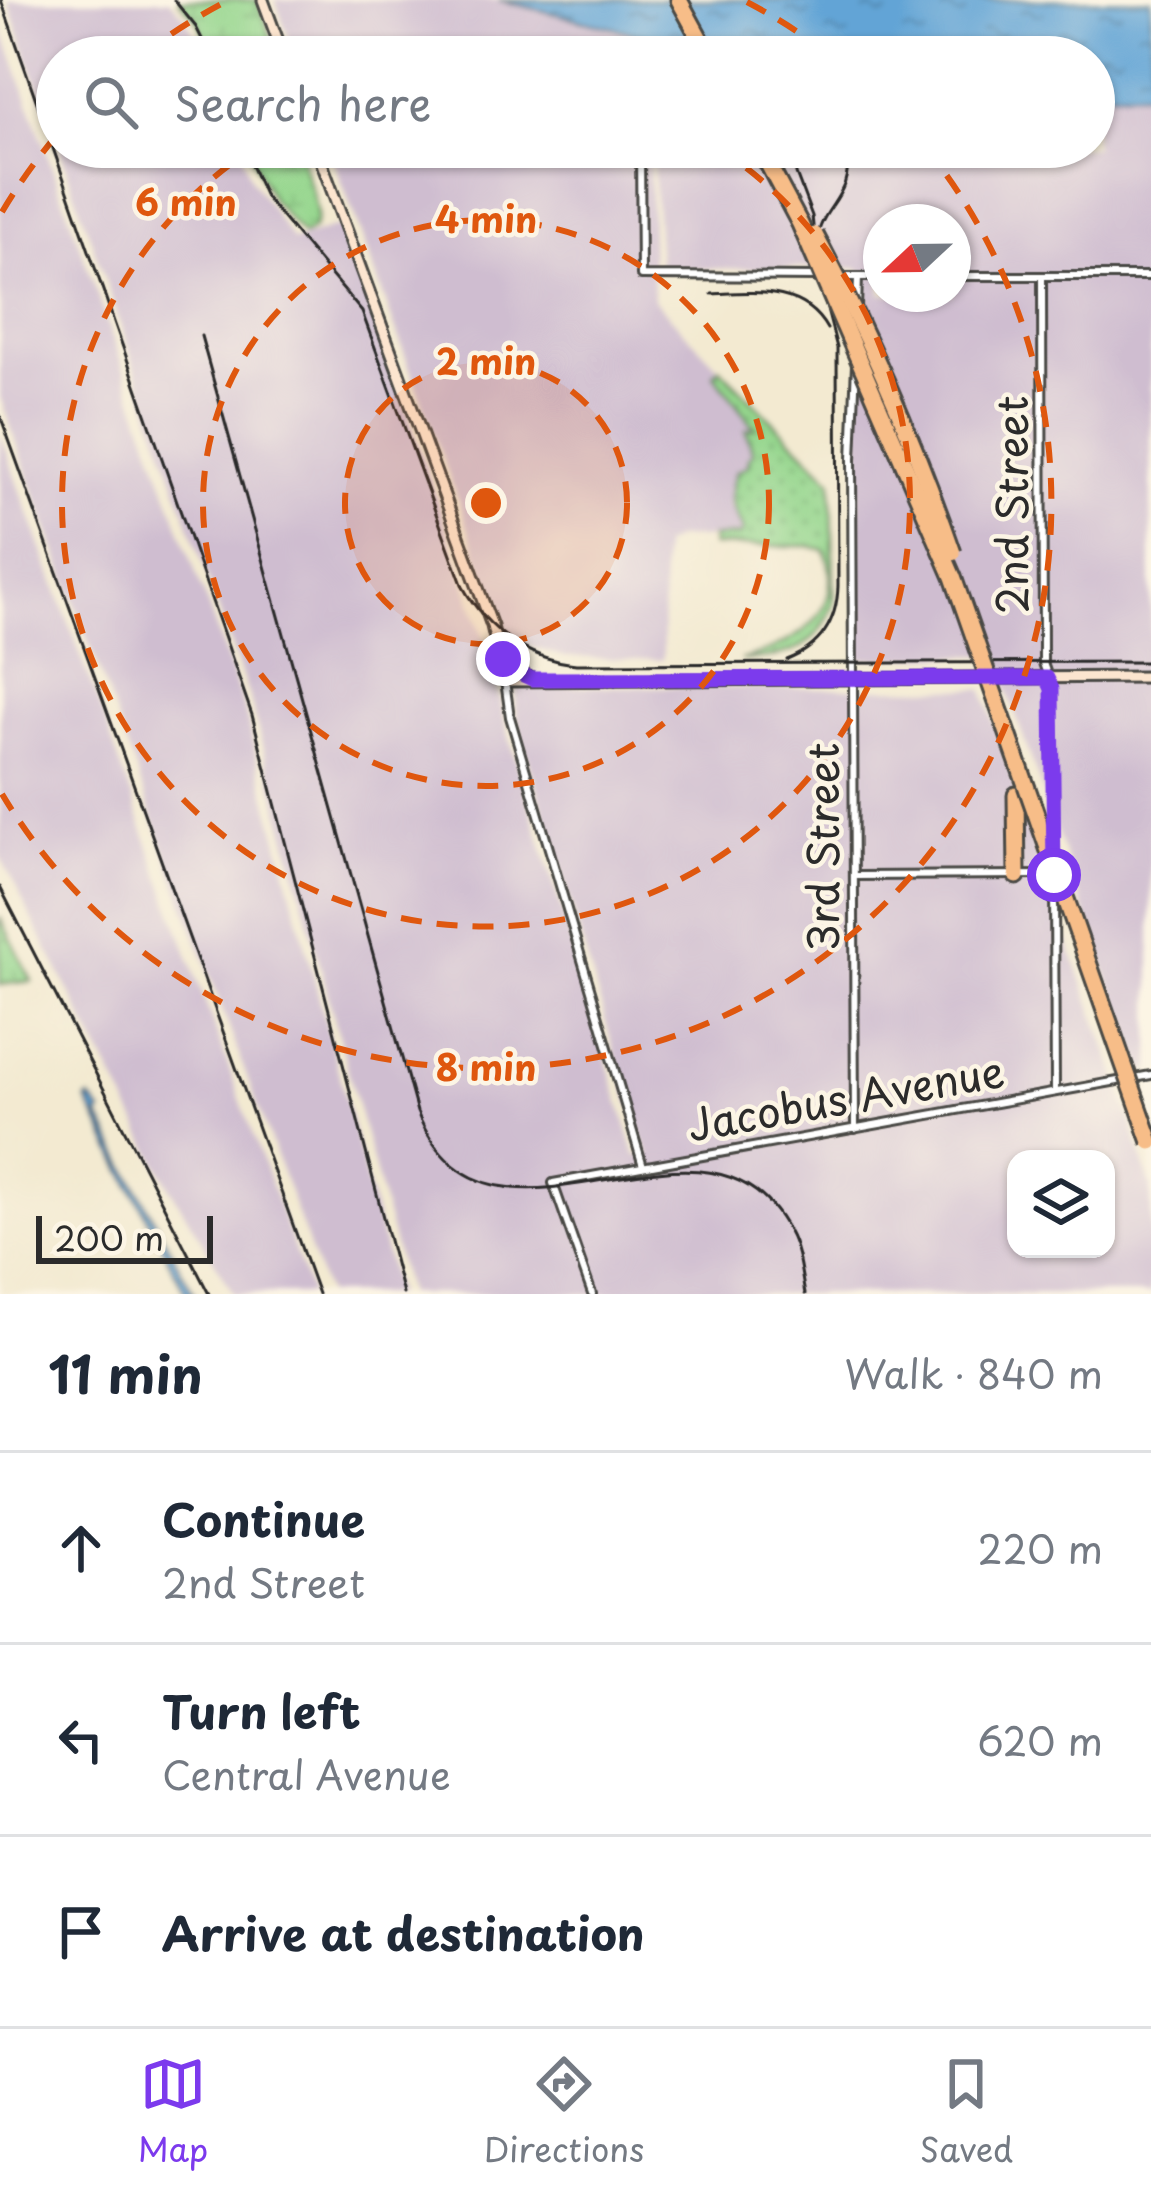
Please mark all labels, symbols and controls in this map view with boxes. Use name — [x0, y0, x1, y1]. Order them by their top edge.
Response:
search box — [36, 36, 1115, 168]
text: Search here — [174, 68, 431, 136]
icon: search — [78, 69, 144, 135]
text: 6 min — [135, 174, 237, 228]
text: 4 min — [435, 191, 537, 245]
north arrow — [863, 204, 971, 312]
text: 2 min — [436, 333, 536, 387]
street label: 2nd Street — [979, 396, 1042, 614]
centre of rings — [465, 482, 507, 524]
route end — [476, 632, 530, 686]
street label: 3rd Street — [790, 743, 853, 951]
route start — [1027, 848, 1081, 902]
street label: Jacobus Avenue — [683, 1038, 1009, 1155]
text: 8 min — [436, 1039, 536, 1093]
map controls — [1007, 1150, 1115, 1258]
button: layers — [1007, 1150, 1115, 1258]
scale bar — [36, 1210, 213, 1263]
text: 200 m — [54, 1212, 164, 1262]
text: 11 min — [48, 1334, 203, 1411]
text: Walk · 840 m — [844, 1343, 1103, 1402]
text: Continue — [162, 1484, 365, 1552]
icon: ahead — [48, 1515, 114, 1581]
text: 220 m — [978, 1518, 1103, 1577]
text: 2nd Street — [162, 1552, 365, 1611]
text: Turn left — [162, 1676, 361, 1744]
icon: left — [48, 1707, 114, 1773]
text: 620 m — [977, 1710, 1103, 1769]
text: Central Avenue — [162, 1744, 451, 1803]
text: Arrive at destination — [162, 1898, 645, 1966]
icon: arrive — [48, 1899, 114, 1965]
tab: Map — [138, 2051, 208, 2173]
tab: Directions — [484, 2051, 644, 2173]
tab: Saved — [920, 2051, 1013, 2173]

